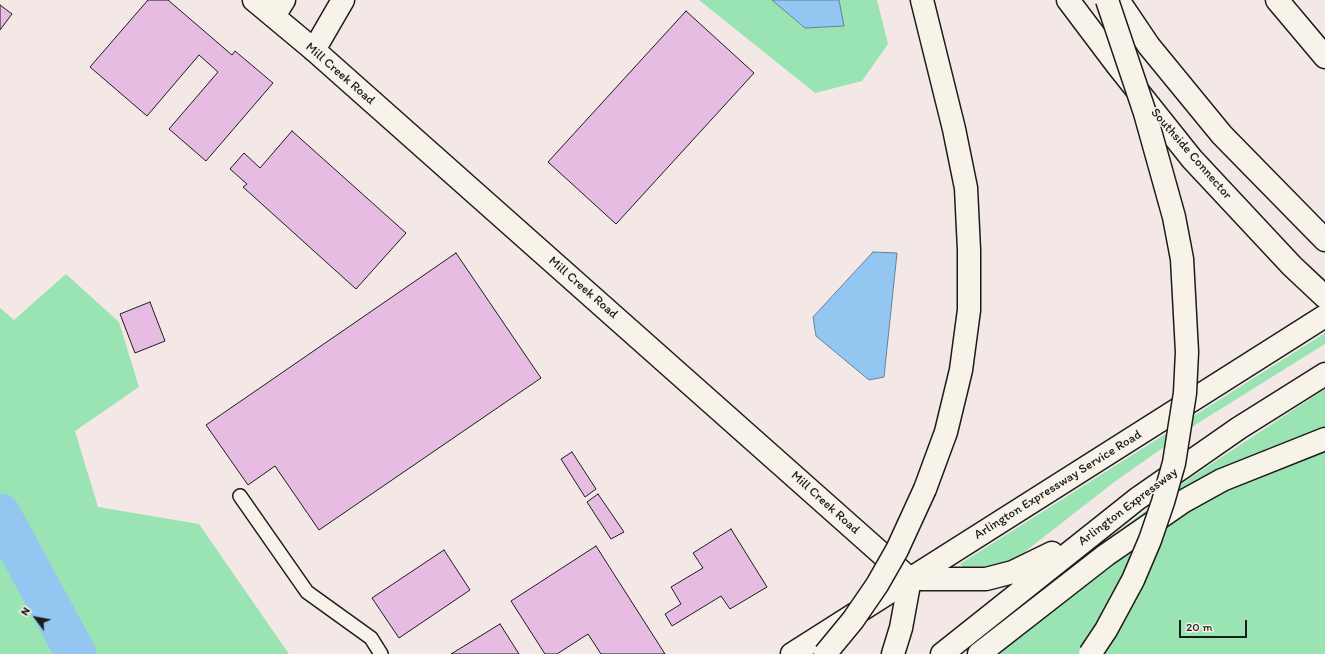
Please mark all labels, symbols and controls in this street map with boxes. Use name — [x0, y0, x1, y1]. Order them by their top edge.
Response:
street label: Mill Creek Road — [302, 40, 378, 108]
street label: Southside Connector — [1147, 105, 1235, 203]
street label: Mill Creek Road — [545, 254, 621, 322]
street label: Arlington Expressway Service Road — [971, 427, 1145, 543]
street label: Arlington Expressway — [1075, 465, 1181, 549]
street label: Mill Creek Road — [787, 468, 863, 538]
north arrow — [16, 598, 56, 638]
text: N — [18, 605, 33, 618]
scale bar — [1181, 612, 1249, 638]
text: 20 m — [1186, 620, 1213, 634]

